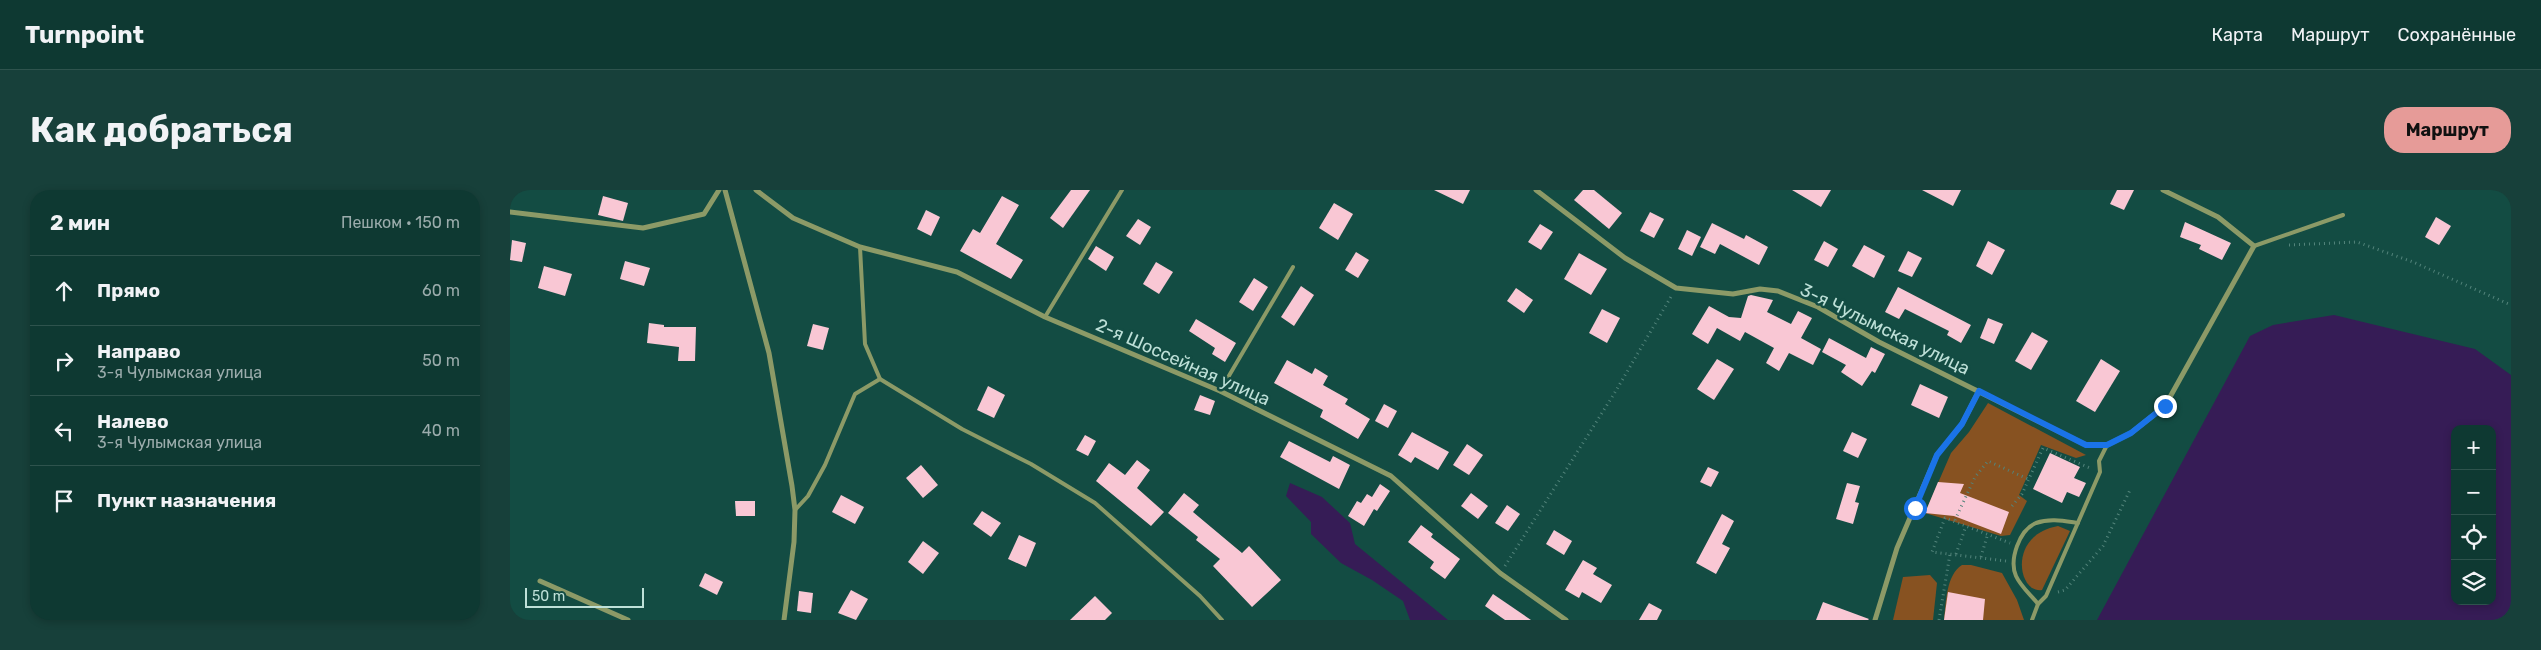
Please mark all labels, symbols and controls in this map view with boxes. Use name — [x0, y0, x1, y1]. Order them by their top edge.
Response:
text: Turnpoint — [25, 21, 144, 49]
text: Карта — [2212, 24, 2263, 46]
text: Маршрут — [2291, 24, 2370, 46]
text: Сохранённые — [2398, 24, 2516, 46]
button: Маршрут — [2384, 107, 2511, 153]
text: Как добраться — [30, 109, 293, 151]
text: 2 мин — [50, 210, 110, 235]
text: Пешком · 150 m — [341, 213, 460, 232]
icon: ahead — [50, 277, 78, 305]
street label: 3-я Чулымская улица — [1797, 278, 1973, 380]
text: Прямо — [97, 279, 160, 302]
text: 60 m — [422, 281, 460, 300]
street label: 2-я Шоссейная улица — [1092, 314, 1274, 410]
text: Направо — [97, 340, 181, 363]
icon: right — [50, 347, 78, 375]
text: 50 m — [422, 351, 460, 370]
text: 3-я Чулымская улица — [97, 363, 262, 382]
route end — [2154, 395, 2177, 418]
text: Налево — [97, 410, 169, 433]
icon: left — [50, 417, 78, 445]
text: 40 m — [422, 421, 460, 440]
map controls — [2451, 425, 2496, 605]
button: + — [2451, 425, 2496, 470]
text: 3-я Чулымская улица — [97, 433, 262, 452]
button: − — [2451, 470, 2496, 515]
icon: arrive — [50, 487, 78, 515]
text: Пункт назначения — [97, 489, 276, 512]
route start — [1904, 497, 1927, 520]
button: locate — [2451, 515, 2496, 560]
button: layers — [2451, 560, 2496, 605]
scale bar — [525, 585, 644, 608]
text: 50 m — [532, 588, 565, 605]

